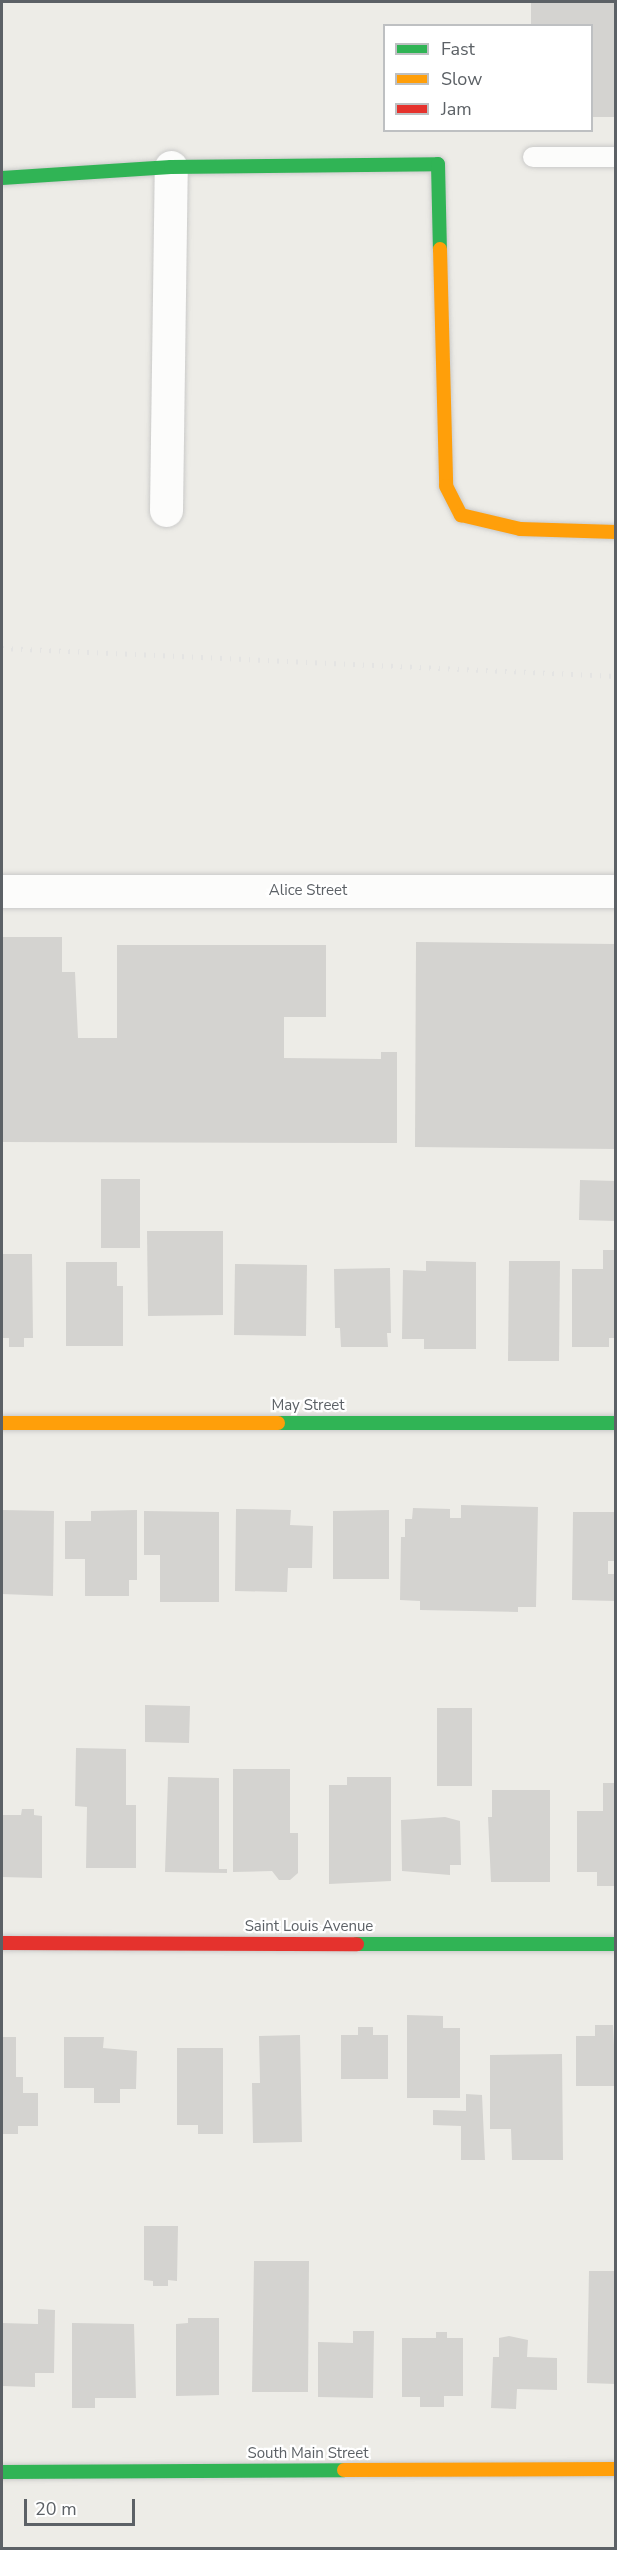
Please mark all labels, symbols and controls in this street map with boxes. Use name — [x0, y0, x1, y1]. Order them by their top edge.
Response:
legend — [383, 24, 593, 132]
text: Fast — [441, 37, 475, 61]
text: Slow — [441, 67, 482, 91]
text: Jam — [441, 97, 472, 121]
street label: Alice Street — [269, 882, 347, 900]
street label: May Street — [271, 1397, 345, 1415]
street label: Saint Louis Avenue — [245, 1918, 373, 1936]
street label: South Main Street — [247, 2445, 369, 2463]
scale bar — [27, 2487, 138, 2525]
text: 20 m — [35, 2497, 77, 2521]

